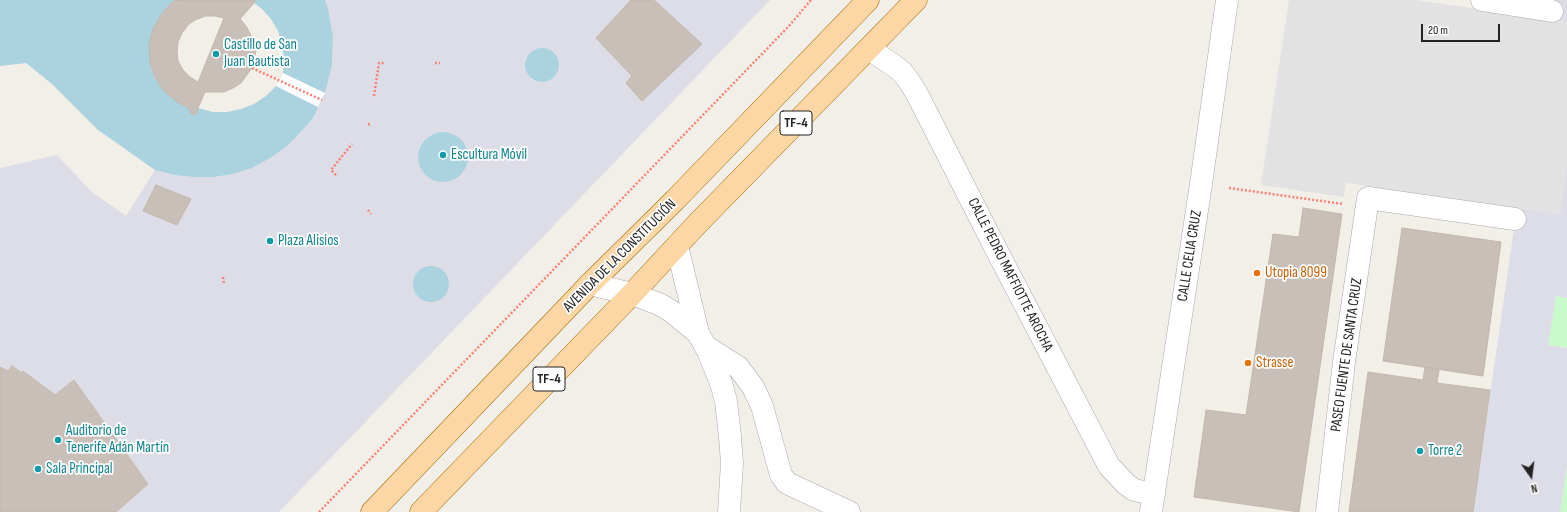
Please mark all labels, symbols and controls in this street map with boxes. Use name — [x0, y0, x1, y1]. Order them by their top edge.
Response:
scale bar — [1423, 16, 1502, 42]
text: 20 m — [1428, 23, 1448, 38]
place label: Castillo de San Juan Bautista — [224, 36, 297, 71]
marker: Castillo de San Juan Bautista — [211, 49, 221, 59]
road number: TF-4 — [780, 111, 812, 135]
place label: Escultura Móvil — [451, 146, 527, 164]
marker: Escultura Móvil — [438, 150, 448, 160]
street label: CALLE PEDRO MAFFIOTTE AROCHA — [963, 195, 1057, 355]
street label: AVENIDA DE LA CONSTITUCIÓN — [560, 196, 680, 316]
street label: CALLE CELIA CRUZ — [1174, 209, 1206, 303]
place label: Plaza Alisios — [278, 232, 339, 250]
marker: Plaza Alisios — [265, 236, 275, 246]
place label: Utopia 8099 — [1265, 264, 1327, 282]
marker: Utopia 8099 — [1252, 268, 1262, 278]
street label: PASEO FUENTE DE SANTA CRUZ — [1327, 277, 1367, 433]
place label: Strasse — [1256, 354, 1293, 372]
marker: Strasse — [1243, 358, 1253, 368]
road number: TF-4 — [533, 367, 565, 391]
place label: Auditorio de Tenerife Adán Martín — [66, 422, 169, 457]
marker: Auditorio de Tenerife Adán Martín — [53, 435, 63, 445]
place label: Torre 2 — [1428, 442, 1462, 460]
marker: Torre 2 — [1415, 446, 1425, 456]
north arrow — [1511, 456, 1551, 496]
place label: Sala Principal — [46, 460, 113, 478]
marker: Sala Principal — [33, 464, 43, 474]
text: N — [1530, 481, 1538, 495]

